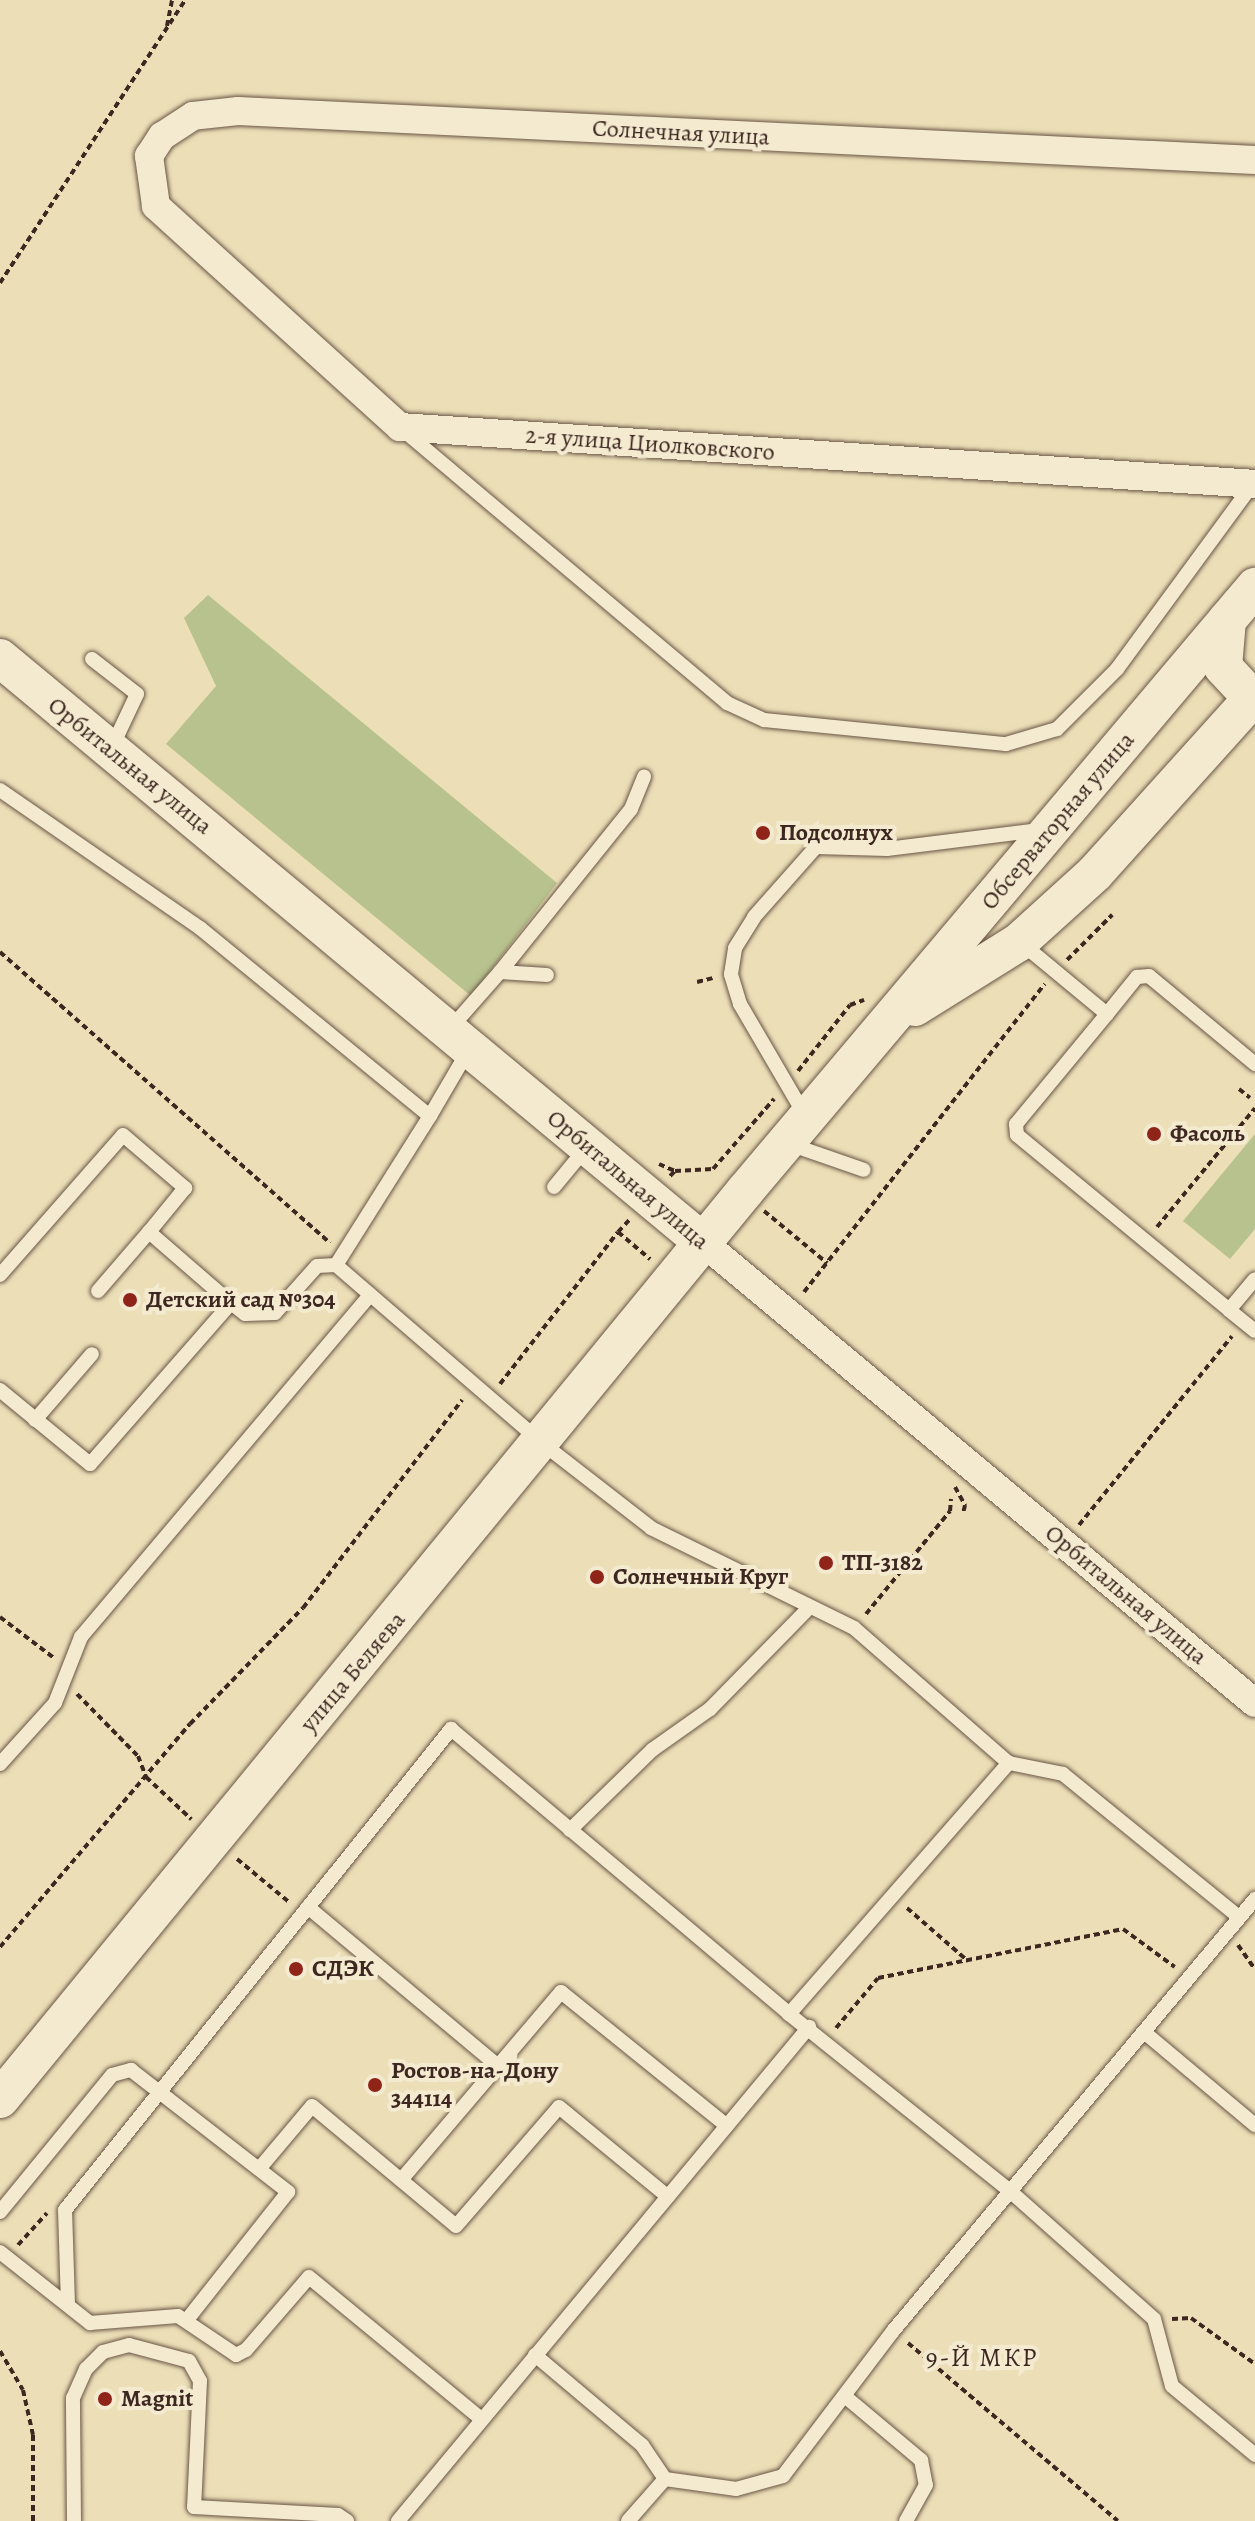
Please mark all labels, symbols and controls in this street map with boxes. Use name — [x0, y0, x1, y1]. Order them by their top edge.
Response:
street label: Солнечная улица — [592, 114, 770, 152]
street label: 2-я улица Циолковского — [524, 421, 776, 467]
street label: Орбитальная улица — [42, 691, 218, 841]
street label: Обсерваторная улица — [975, 726, 1141, 916]
place label: Подсолнух — [779, 819, 893, 847]
marker: Подсолнух — [754, 824, 772, 842]
street label: Орбитальная улица — [541, 1104, 715, 1256]
place label: Фасоль — [1170, 1120, 1245, 1148]
marker: Фасоль — [1145, 1125, 1163, 1143]
place label: Детский сад №304 — [146, 1286, 336, 1314]
marker: Детский сад №304 — [121, 1291, 139, 1309]
street label: Орбитальная улица — [1039, 1519, 1213, 1671]
place label: ТП-3182 — [842, 1549, 923, 1577]
marker: ТП-3182 — [817, 1554, 835, 1572]
place label: Солнечный Круг — [613, 1563, 789, 1591]
marker: Солнечный Круг — [588, 1568, 606, 1586]
street label: улица Беляева — [294, 1606, 412, 1738]
place label: СДЭК — [312, 1955, 374, 1983]
marker: СДЭК — [287, 1960, 305, 1978]
place label: Ростов-на-Дону 344114 — [391, 2057, 558, 2113]
marker: Ростов-на-Дону 344114 — [366, 2076, 384, 2094]
district label: 9-Й МКР — [926, 2342, 1038, 2374]
place label: Magnit — [121, 2385, 193, 2413]
marker: Magnit — [96, 2390, 114, 2408]

